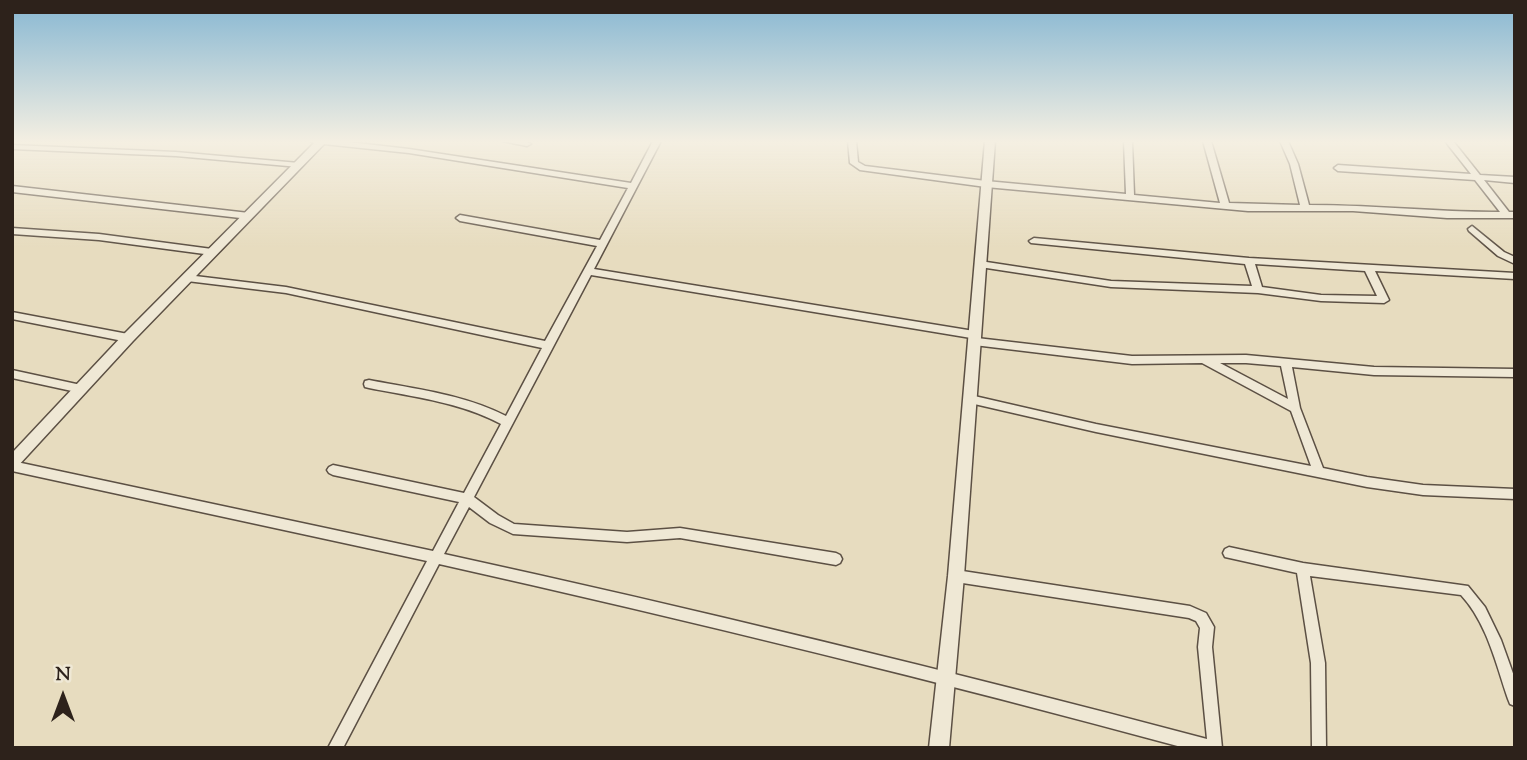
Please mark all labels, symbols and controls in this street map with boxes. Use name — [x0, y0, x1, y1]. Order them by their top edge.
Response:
north arrow — [28, 662, 98, 732]
text: N — [55, 662, 71, 689]

